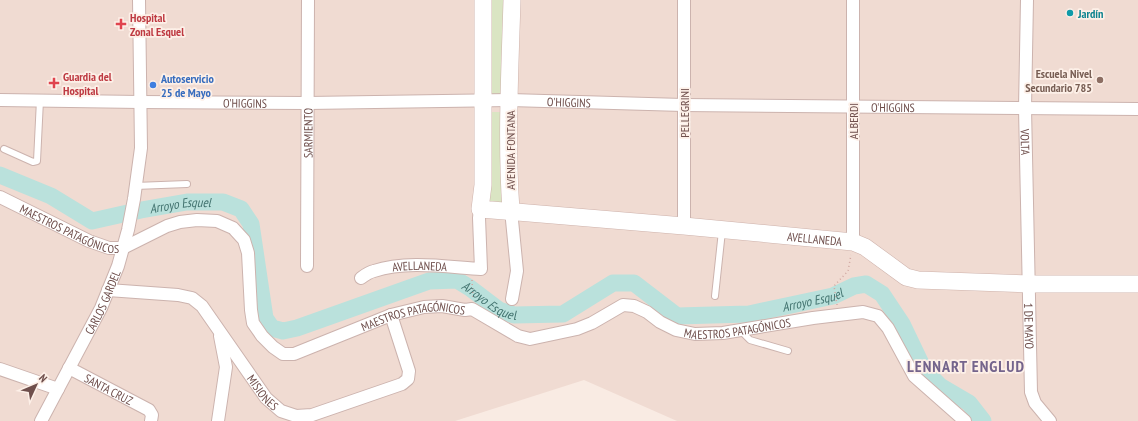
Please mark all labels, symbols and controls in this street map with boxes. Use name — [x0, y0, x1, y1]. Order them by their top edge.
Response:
place label: Jardín — [1077, 6, 1103, 21]
marker: Jardín — [1065, 8, 1075, 18]
place label: Hospital Zonal Esquel — [130, 10, 184, 39]
marker: Hospital Zonal Esquel — [115, 18, 127, 30]
place label: Escuela Nivel Secundario 785 — [1025, 66, 1092, 95]
place label: Guardia del Hospital — [63, 69, 112, 98]
place label: Autoservicio 25 de Mayo — [160, 71, 214, 100]
marker: Escuela Nivel Secundario 785 — [1095, 75, 1105, 85]
marker: Guardia del Hospital — [48, 77, 60, 89]
marker: Autoservicio 25 de Mayo — [148, 80, 158, 90]
street label: PELLEGRINI — [677, 88, 692, 138]
street label: O'HIGGINS — [547, 94, 591, 110]
street label: O'HIGGINS — [223, 95, 267, 110]
street label: O'HIGGINS — [871, 99, 915, 115]
street label: ALBERDI — [846, 103, 861, 139]
street label: SARMIENTO — [300, 107, 315, 158]
street label: AVENIDA FONTANA — [503, 110, 518, 190]
street label: VOLTA — [1018, 128, 1033, 155]
water label: Arroyo Esquel — [148, 193, 213, 217]
street label: MAESTROS PATAGÓNICOS — [18, 201, 119, 256]
street label: AVELLANEDA — [786, 228, 843, 248]
street label: AVELLANEDA — [391, 257, 448, 274]
street label: CARLOS GARDEL — [81, 268, 123, 337]
water label: Arroyo Esquel — [459, 277, 518, 324]
water label: Arroyo Esquel — [781, 283, 847, 315]
street label: MAESTROS PATAGÓNICOS — [359, 298, 467, 334]
street label: 1 DE MAYO — [1022, 303, 1038, 350]
street label: MAESTROS PATAGÓNICOS — [683, 314, 792, 342]
district label: LENNART ENGLUD — [907, 356, 1025, 376]
north arrow — [16, 365, 56, 405]
street label: SANTA CRUZ — [82, 370, 136, 408]
text: N — [36, 371, 50, 385]
street label: MISIONES — [244, 371, 282, 413]

